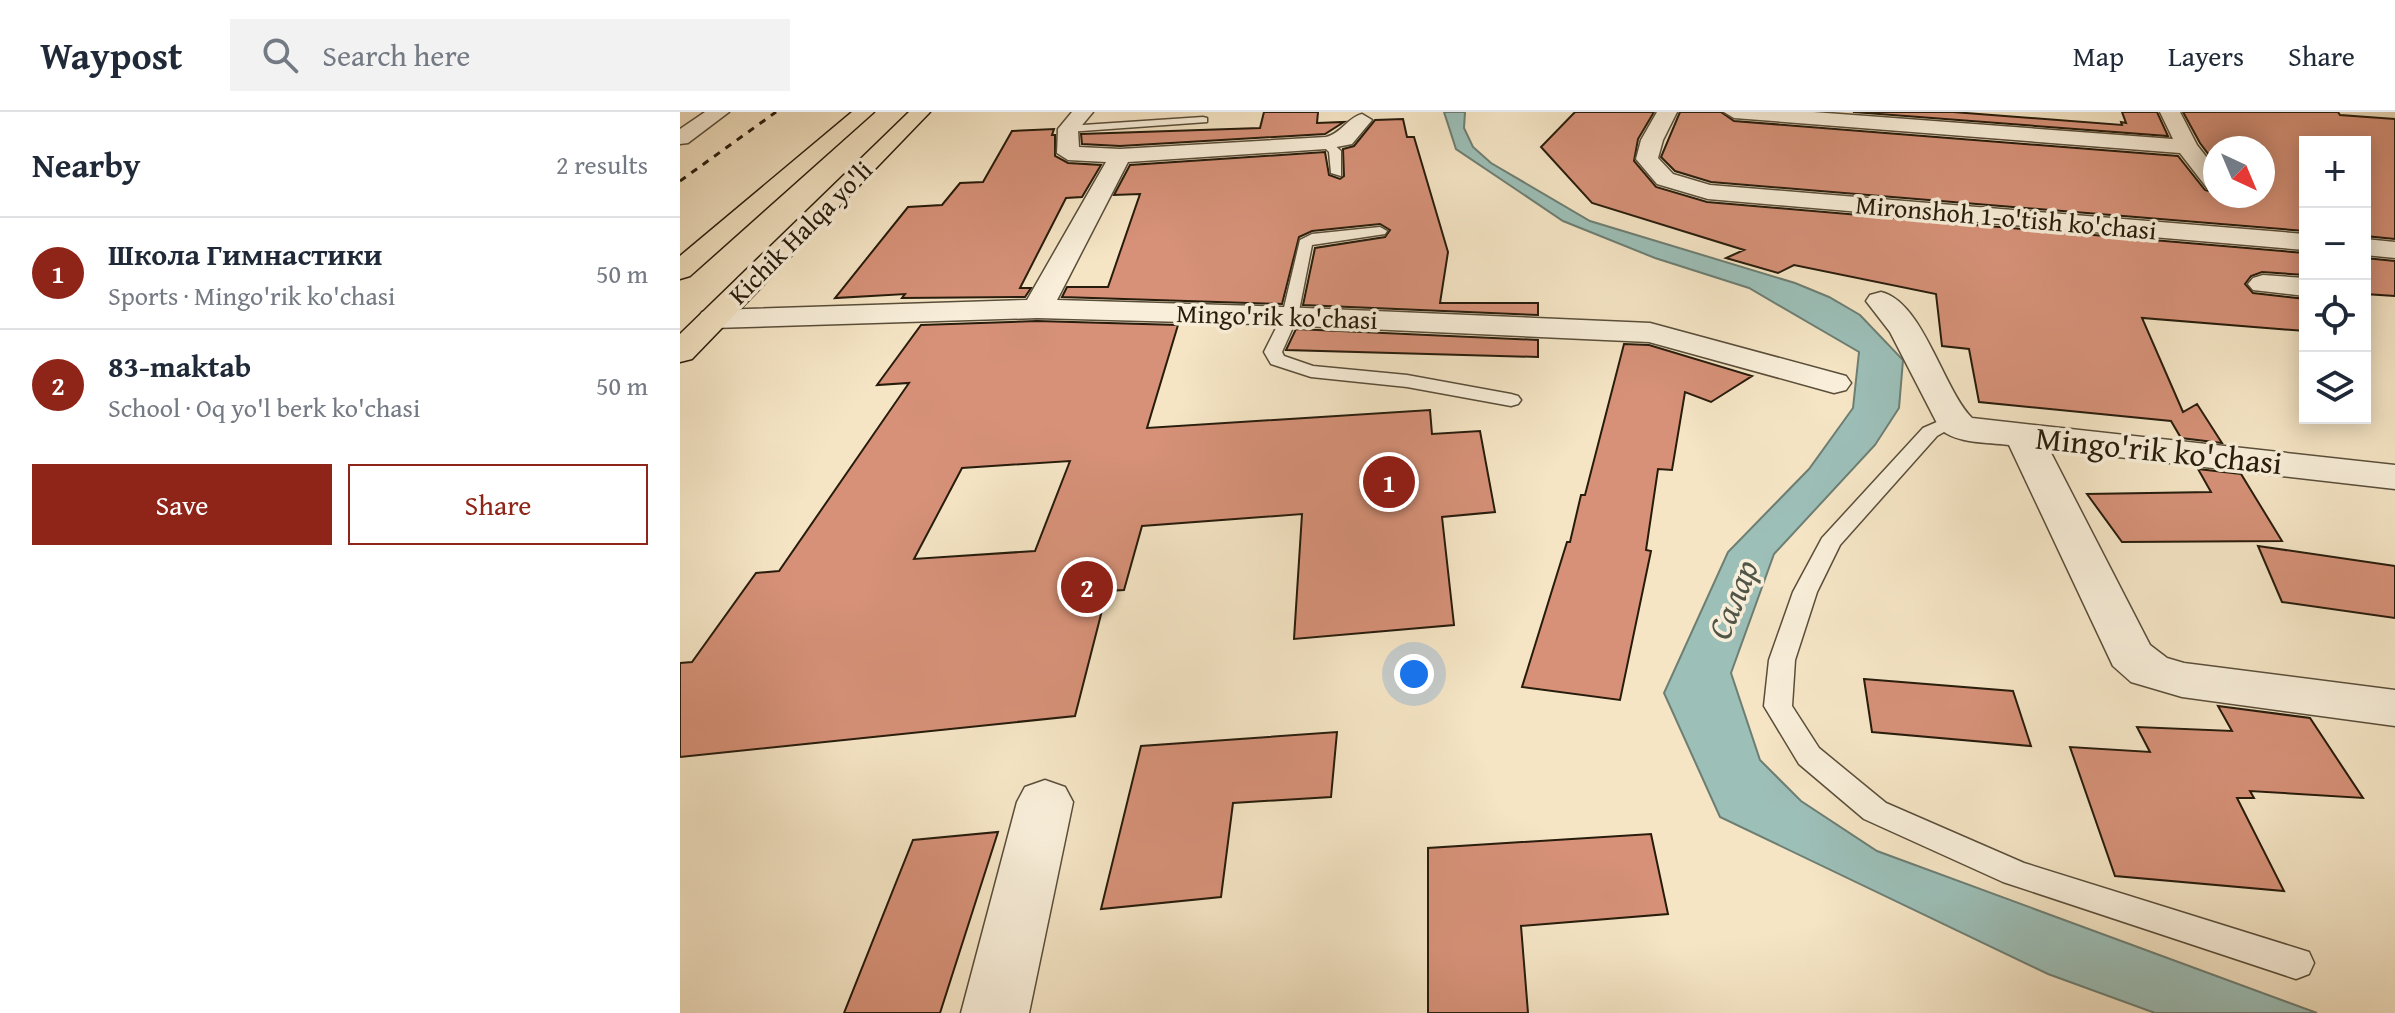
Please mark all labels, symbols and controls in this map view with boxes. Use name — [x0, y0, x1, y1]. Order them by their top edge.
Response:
search box — [230, 19, 790, 91]
text: Waypost — [40, 27, 182, 83]
icon: search — [258, 33, 302, 77]
text: Search here — [322, 33, 470, 77]
text: Map — [2073, 35, 2124, 76]
text: Layers — [2168, 35, 2244, 76]
text: Share — [2288, 35, 2355, 76]
north arrow — [2203, 136, 2275, 208]
map controls — [2299, 136, 2371, 424]
button: + — [2299, 136, 2371, 208]
text: Nearby — [32, 140, 141, 189]
text: 2 results — [556, 145, 648, 184]
street label: Kichik Halqa yo'li — [719, 151, 881, 313]
street label: Mironshoh 1-o'tish ko'chasi — [1854, 184, 2158, 250]
button: − — [2299, 208, 2371, 280]
text: Школа Гимнастики — [108, 232, 382, 276]
text: 1 — [51, 254, 65, 293]
text: 50 m — [596, 254, 648, 293]
text: Sports · Mingo'rik ko'chasi — [108, 276, 395, 315]
button: locate — [2299, 280, 2371, 352]
street label: Mingo'rik ko'chasi — [1176, 293, 1378, 339]
text: 83-maktab — [108, 344, 251, 388]
button: layers — [2299, 352, 2371, 424]
text: 2 — [51, 366, 65, 405]
text: 50 m — [596, 366, 648, 405]
text: School · Oq yo'l berk ko'chasi — [108, 388, 420, 427]
street label: Mingo'rik ko'chasi — [2033, 414, 2285, 486]
pin: 1 — [1363, 452, 1415, 512]
button: Save — [32, 464, 332, 545]
button: Share — [348, 464, 648, 545]
water label: Салар — [1694, 552, 1770, 646]
pin: 2 — [1061, 557, 1113, 617]
your location — [1394, 654, 1434, 694]

